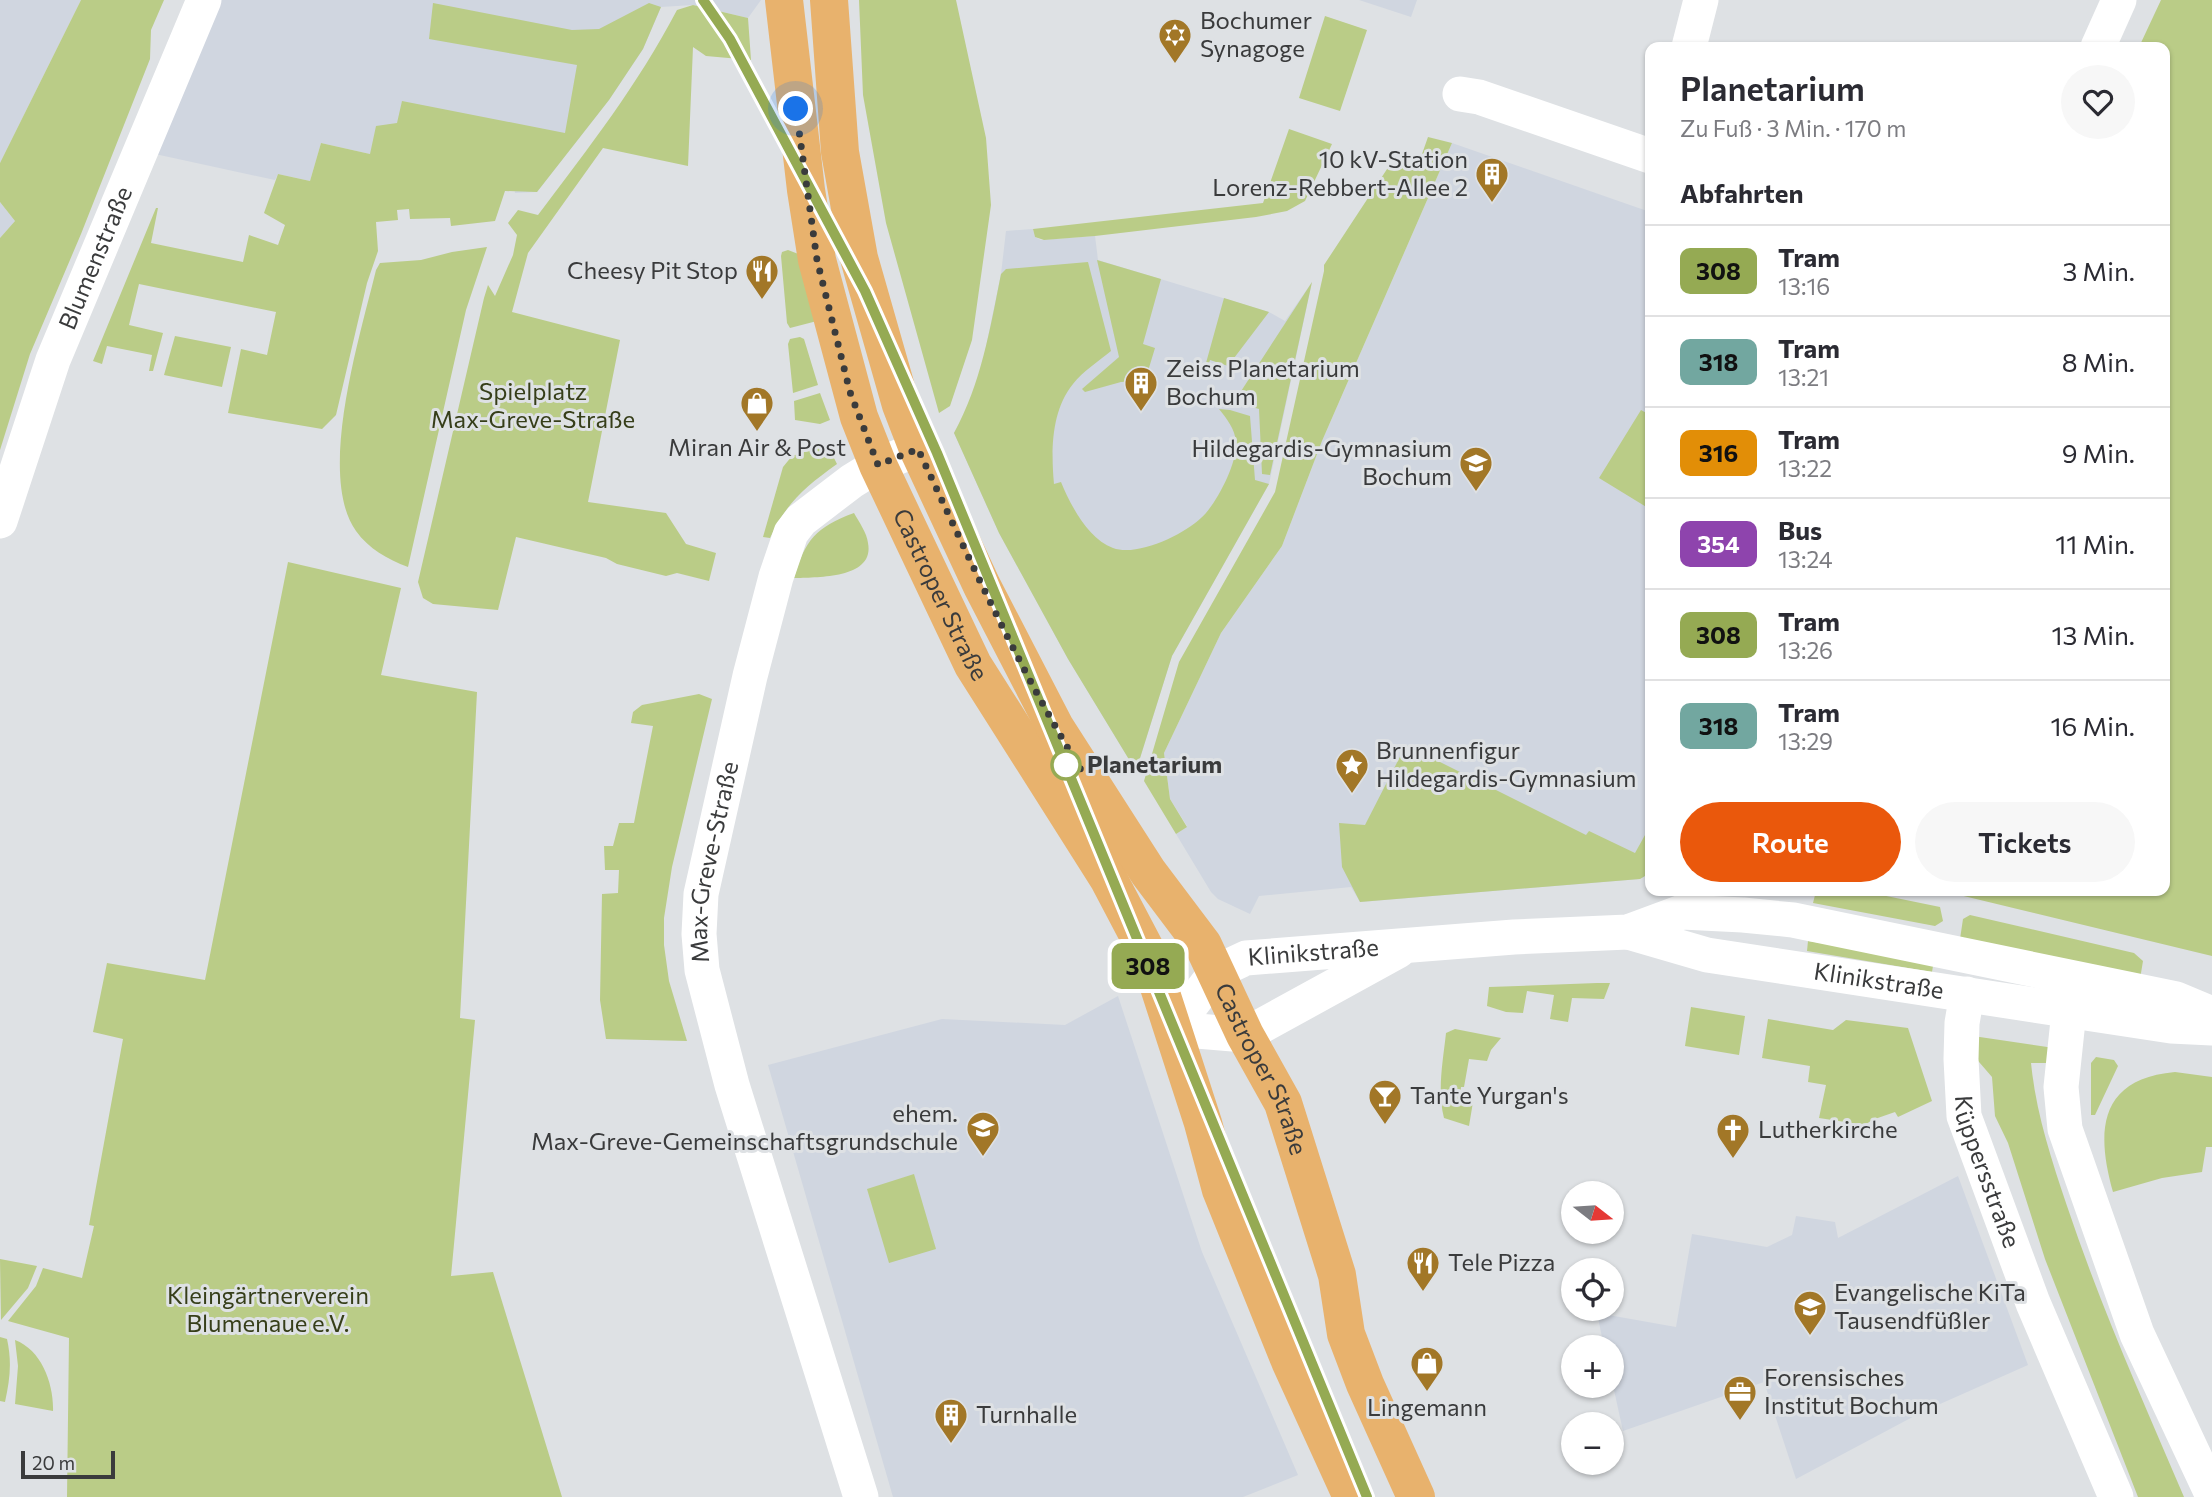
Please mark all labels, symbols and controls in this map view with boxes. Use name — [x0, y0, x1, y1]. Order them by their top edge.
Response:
place label: Bochumer Synagoge — [1200, 5, 1312, 62]
synagogue icon: Bochumer Synagoge — [1156, 16, 1194, 65]
button: heart — [2061, 65, 2135, 139]
text: Planetarium — [1680, 67, 1865, 108]
your location — [778, 91, 813, 126]
text: Zu Fuß · 3 Min. · 170 m — [1680, 114, 1906, 142]
place label: 10 kV-Station Lorenz-Rebbert-Allee 2 — [1212, 144, 1468, 201]
building icon: 10 kV-Station Lorenz-Rebbert-Allee 2 — [1473, 155, 1511, 204]
text: Abfahrten — [1680, 177, 1803, 208]
street label: Blumenstraße — [52, 182, 137, 333]
text: Tram — [1778, 241, 1840, 272]
restaurant icon: Cheesy Pit Stop — [743, 252, 781, 301]
place label: Cheesy Pit Stop — [567, 255, 738, 284]
text: 3 Min. — [2063, 255, 2135, 286]
text: 308 — [1696, 256, 1741, 285]
text: 13:16 — [1778, 272, 1830, 300]
text: Tram — [1778, 332, 1840, 363]
text: 8 Min. — [2062, 346, 2135, 377]
text: 318 — [1699, 347, 1738, 376]
place label: Zeiss Planetarium Bochum — [1166, 353, 1360, 410]
text: 13:21 — [1778, 363, 1829, 391]
building icon: Zeiss Planetarium Bochum — [1122, 364, 1160, 413]
park label: Spielplatz Max-Greve-Straße — [431, 376, 635, 433]
shop icon: Miran Air & Post — [738, 384, 776, 433]
text: Tram — [1778, 423, 1840, 454]
place label: Miran Air & Post — [668, 432, 846, 461]
place label: Hildegardis-Gymnasium Bochum — [1191, 433, 1452, 490]
text: 9 Min. — [2062, 437, 2135, 468]
text: 316 — [1699, 438, 1738, 467]
school or university icon: Hildegardis-Gymnasium Bochum — [1457, 444, 1495, 493]
text: 13:22 — [1778, 454, 1832, 482]
street label: Castroper Straße — [888, 503, 995, 685]
text: Bus — [1778, 514, 1822, 545]
text: 11 Min. — [2055, 528, 2135, 559]
text: 354 — [1697, 529, 1740, 558]
text: 13:24 — [1778, 545, 1833, 573]
text: Tram — [1778, 605, 1840, 636]
text: 13 Min. — [2051, 619, 2135, 650]
text: 308 — [1696, 620, 1741, 649]
text: 13:26 — [1778, 636, 1833, 664]
text: Tram — [1778, 696, 1840, 727]
text: 16 Min. — [2051, 710, 2135, 741]
text: 318 — [1699, 711, 1738, 740]
text: 13:29 — [1778, 727, 1833, 755]
place label: Brunnenfigur Hildegardis-Gymnasium — [1376, 735, 1637, 792]
place icon: Brunnenfigur Hildegardis-Gymnasium — [1333, 746, 1371, 795]
place label: Planetarium — [1087, 749, 1222, 778]
marker: Planetarium — [1051, 750, 1081, 780]
street label: Max-Greve-Straße — [683, 758, 743, 964]
button: Route — [1680, 802, 1901, 882]
button: Tickets — [1915, 802, 2135, 882]
street label: Klinikstraße — [1247, 932, 1380, 971]
line badge: 308 — [1108, 943, 1188, 989]
text: 308 — [1126, 951, 1170, 980]
street label: Klinikstraße — [1812, 956, 1946, 1004]
street label: Castroper Straße — [1210, 978, 1314, 1158]
bar icon: Tante Yurgan's — [1366, 1077, 1404, 1126]
place label: Tante Yurgan's — [1410, 1080, 1569, 1109]
street label: Küppersstraße — [1950, 1095, 2027, 1251]
place label: ehem. Max-Greve-Gemeinschaftsgrundschule — [531, 1098, 958, 1155]
school or university icon: ehem. Max-Greve-Gemeinschaftsgrundschule — [964, 1109, 1002, 1158]
church icon: Lutherkirche — [1714, 1111, 1752, 1160]
place label: Lutherkirche — [1758, 1114, 1898, 1143]
north arrow — [1561, 1181, 1624, 1244]
map controls — [1561, 1181, 1624, 1475]
restaurant icon: Tele Pizza — [1404, 1244, 1442, 1293]
place label: Tele Pizza — [1448, 1247, 1555, 1276]
button: locate — [1561, 1258, 1624, 1321]
place label: Evangelische KiTa Tausendfüßler — [1834, 1277, 2026, 1334]
park label: Kleingärtnerverein Blumenaue e.V. — [167, 1280, 369, 1337]
school or university icon: Evangelische KiTa Tausendfüßler — [1791, 1288, 1829, 1337]
button: + — [1561, 1335, 1624, 1398]
shop icon: Lingemann — [1408, 1344, 1446, 1393]
place label: Forensisches Institut Bochum — [1764, 1362, 1939, 1419]
office icon: Forensisches Institut Bochum — [1721, 1373, 1759, 1422]
place label: Lingemann — [1367, 1392, 1487, 1421]
building icon: Turnhalle — [932, 1396, 970, 1445]
place label: Turnhalle — [976, 1399, 1077, 1428]
button: − — [1561, 1412, 1624, 1475]
scale bar — [21, 1448, 116, 1480]
text: 20 m — [32, 1451, 75, 1474]

